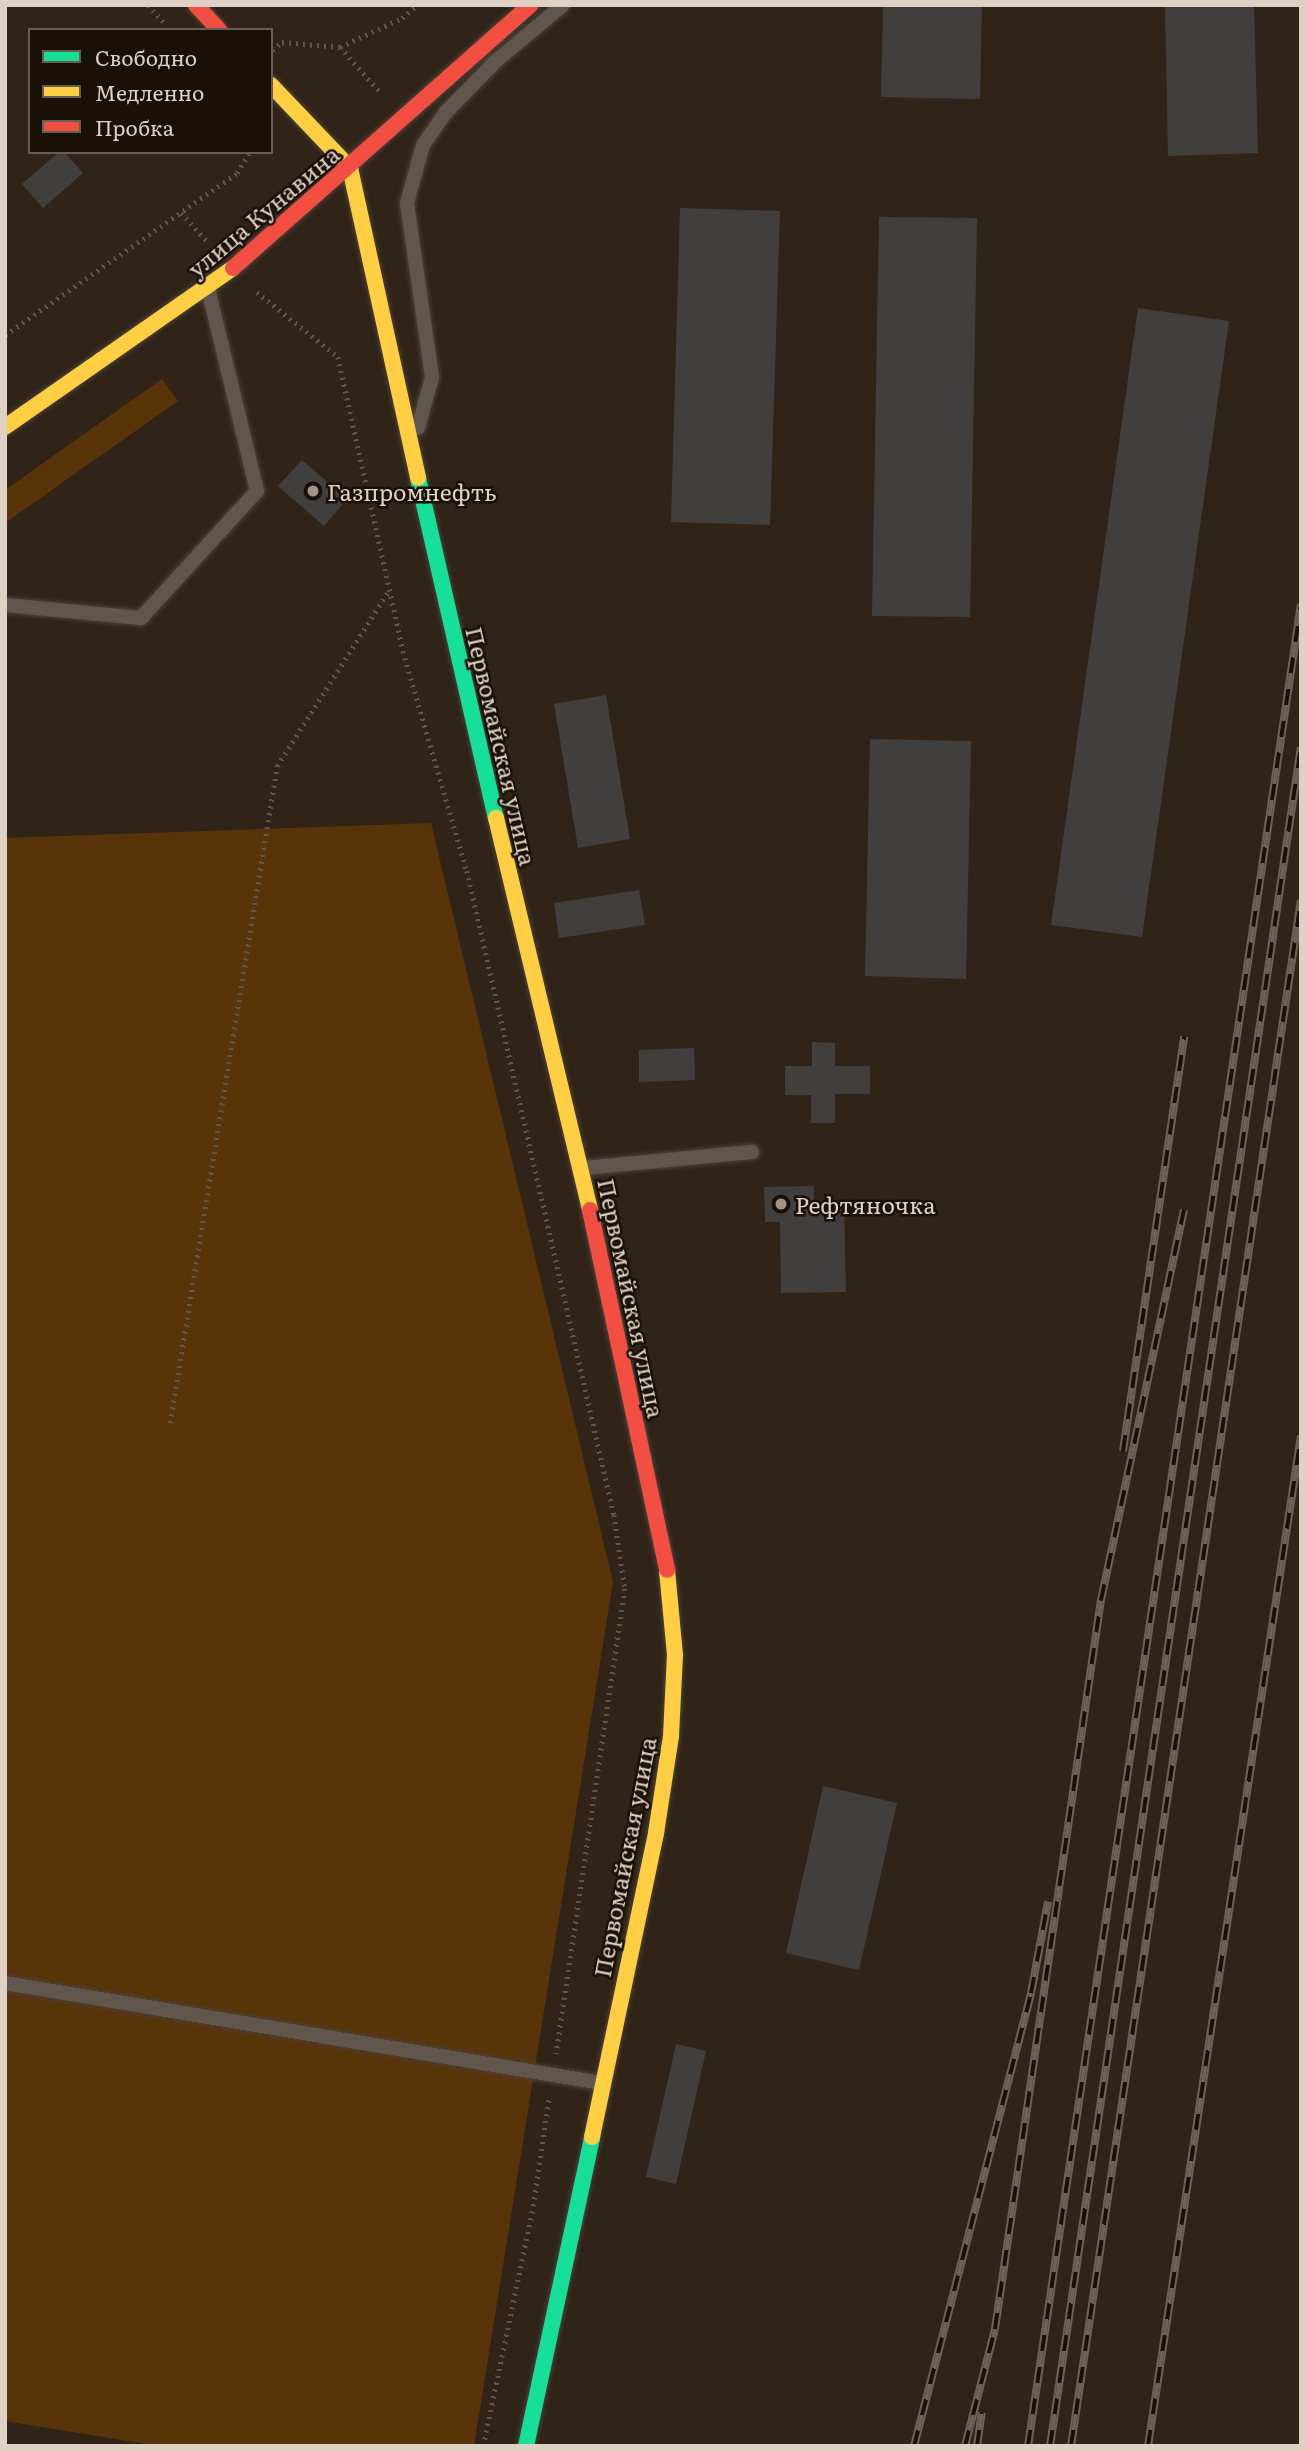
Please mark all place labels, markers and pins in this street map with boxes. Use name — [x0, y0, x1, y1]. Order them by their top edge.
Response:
place label: Газпромнефть — [327, 477, 497, 505]
marker: Газпромнефть — [305, 483, 321, 499]
place label: Рефтяночка — [795, 1190, 936, 1218]
marker: Рефтяночка — [773, 1196, 789, 1212]

